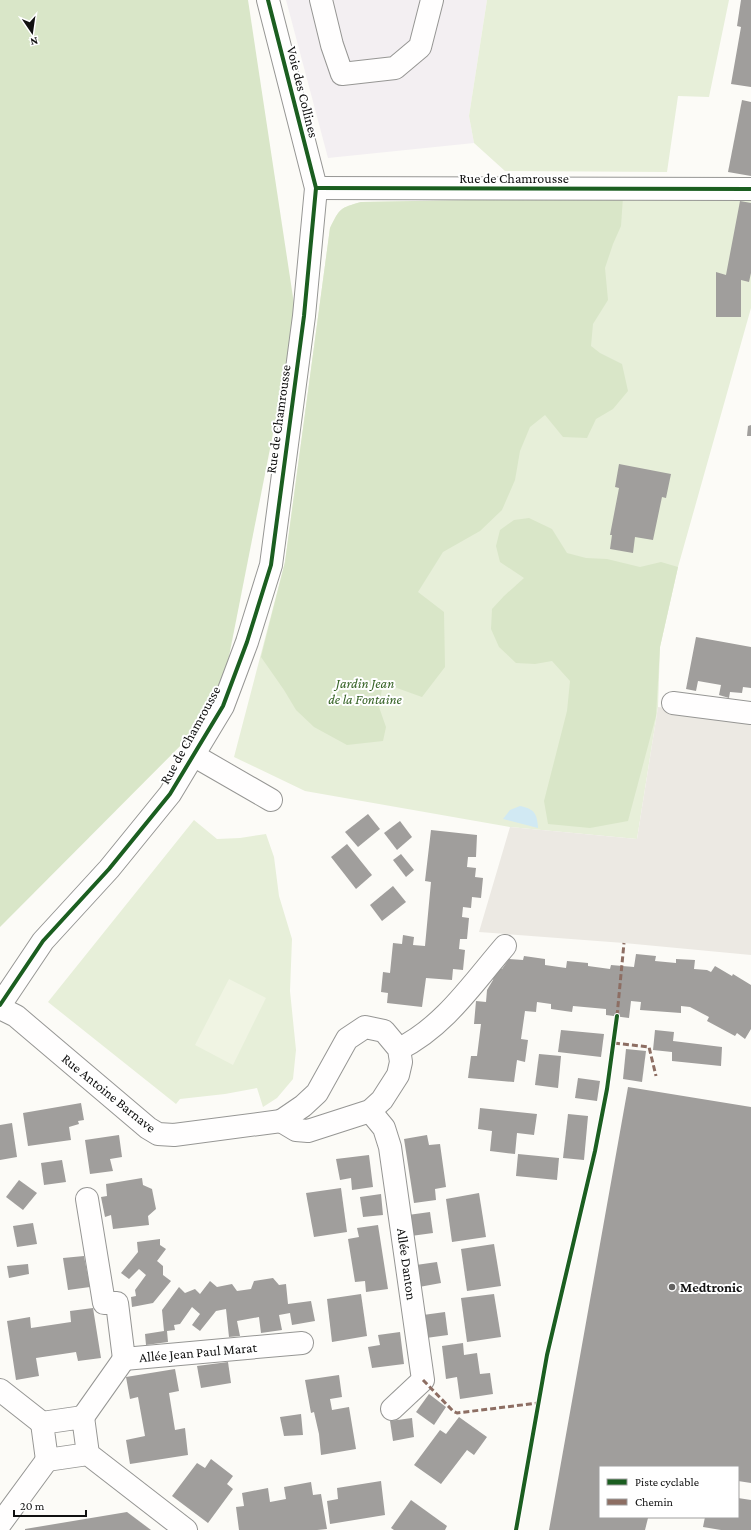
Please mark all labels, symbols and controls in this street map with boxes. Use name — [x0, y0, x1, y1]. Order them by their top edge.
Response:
north arrow — [12, 12, 52, 52]
text: N — [29, 35, 39, 49]
street label: Voie des Collines — [284, 45, 322, 139]
street label: Rue de Chamrousse — [459, 170, 569, 186]
street label: Rue de Chamrousse — [262, 364, 294, 474]
park label: Jardin Jean de la Fontaine — [328, 675, 403, 707]
street label: Rue de Chamrousse — [156, 683, 224, 787]
street label: Rue Antoine Barnave — [59, 1050, 159, 1136]
street label: Allée Danton — [394, 1227, 420, 1302]
place label: Medtronic — [680, 1279, 743, 1295]
marker: Medtronic — [667, 1282, 677, 1292]
street label: Allée Jean Paul Marat — [138, 1339, 258, 1365]
legend — [599, 1466, 739, 1518]
text: Piste cyclable — [635, 1475, 699, 1489]
scale bar — [14, 1492, 86, 1518]
text: Chemin — [635, 1495, 674, 1509]
text: 20 m — [20, 1499, 45, 1513]

